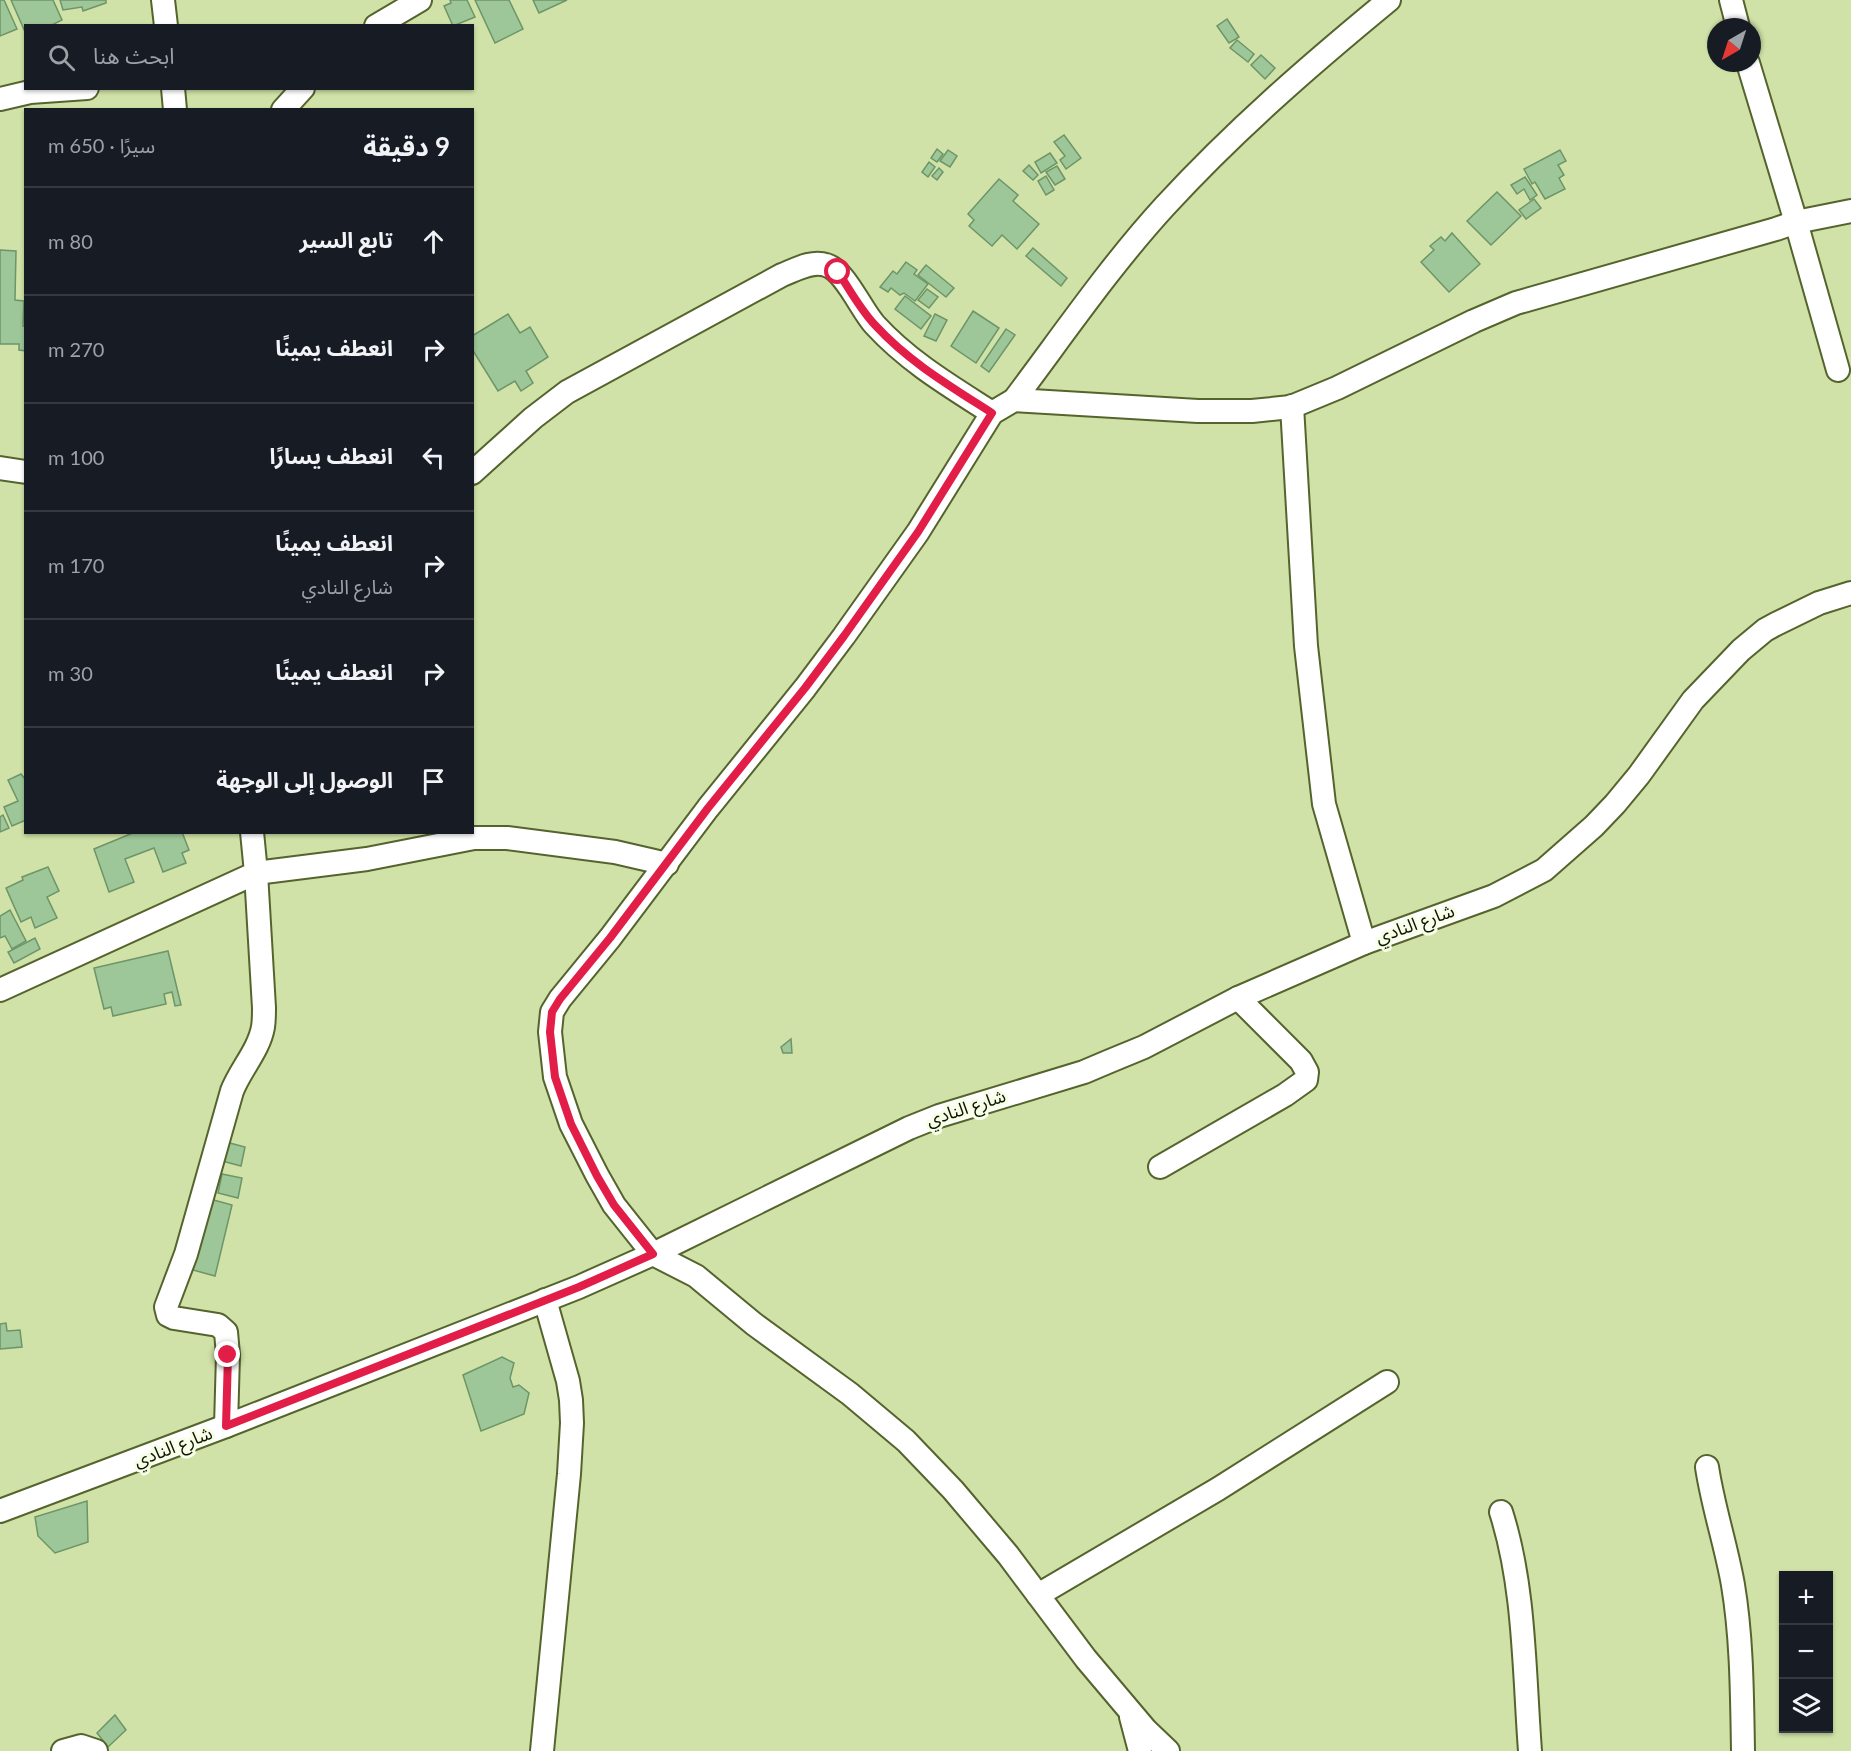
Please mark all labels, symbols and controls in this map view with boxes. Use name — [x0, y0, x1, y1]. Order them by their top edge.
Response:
north arrow — [1707, 18, 1761, 72]
search box — [24, 24, 474, 90]
icon: search — [45, 41, 78, 74]
text: ابحث هنا — [93, 42, 174, 69]
text: 9 دقيقة — [363, 130, 450, 162]
text: سيرًا · 650 m — [48, 133, 155, 157]
icon: ahead — [417, 225, 450, 258]
text: تابع السير — [299, 226, 393, 253]
text: 80 m — [48, 229, 93, 253]
route start — [824, 258, 850, 284]
icon: right — [417, 333, 450, 366]
text: انعطف يمينًا — [275, 334, 393, 361]
text: 270 m — [48, 337, 104, 361]
icon: left — [417, 441, 450, 474]
text: انعطف يسارًا — [269, 442, 393, 469]
text: 100 m — [48, 445, 104, 469]
text: انعطف يمينًا — [275, 529, 393, 556]
icon: right — [417, 549, 450, 582]
text: 170 m — [48, 553, 104, 577]
text: شارع النادي — [302, 574, 393, 598]
icon: right — [417, 657, 450, 690]
text: انعطف يمينًا — [275, 658, 393, 685]
text: 30 m — [48, 661, 93, 685]
icon: arrive — [417, 765, 450, 798]
text: الوصول إلى الوجهة — [216, 766, 393, 793]
street label: شارع النادي — [1372, 899, 1458, 951]
street label: شارع النادي — [923, 1084, 1009, 1134]
route end — [214, 1341, 240, 1367]
street label: شارع النادي — [130, 1421, 216, 1475]
map controls — [1779, 1571, 1833, 1733]
button: + — [1779, 1571, 1833, 1625]
button: − — [1779, 1625, 1833, 1679]
button: layers — [1779, 1679, 1833, 1733]

